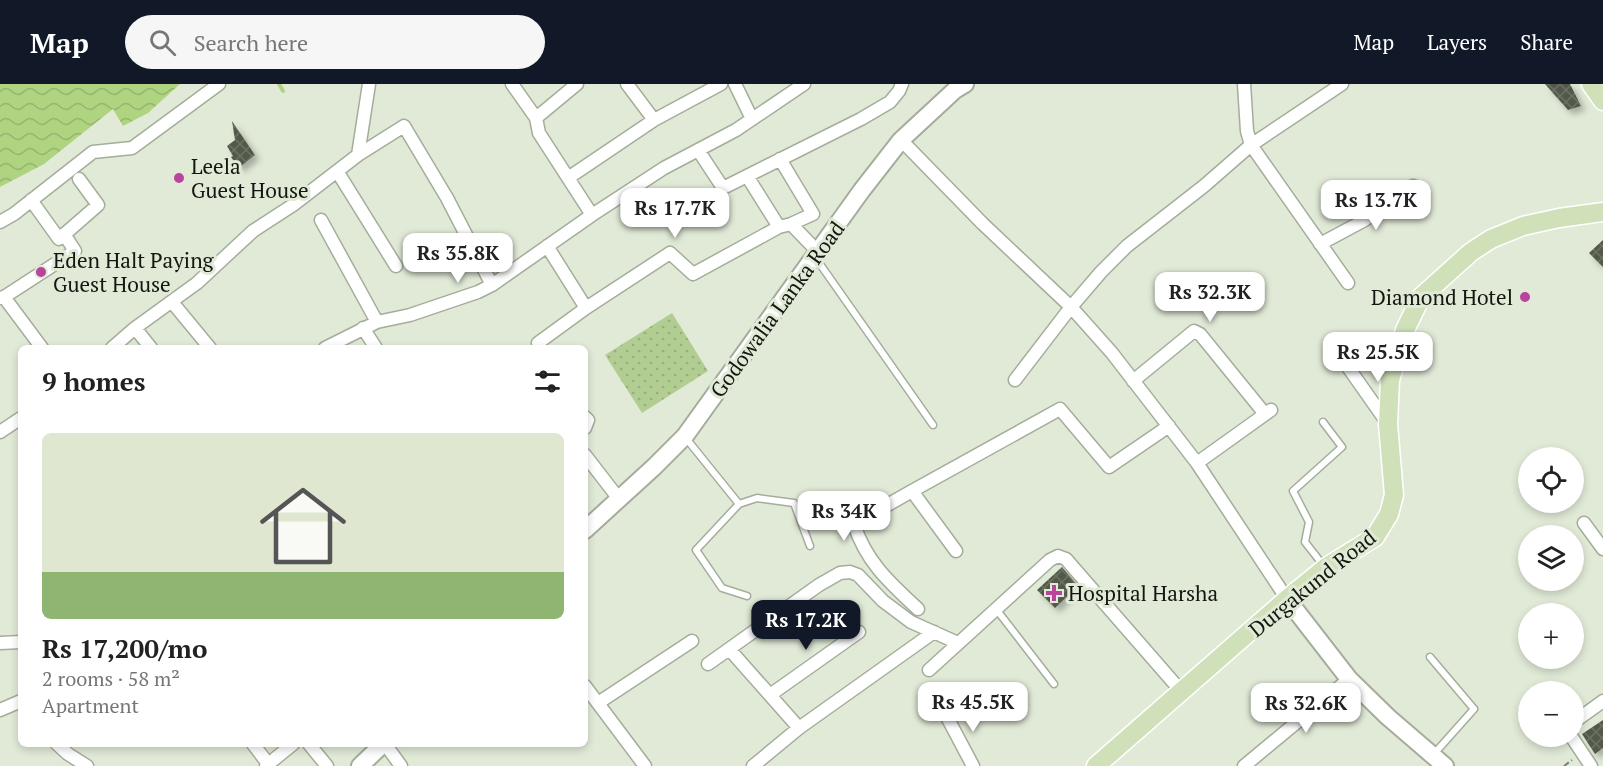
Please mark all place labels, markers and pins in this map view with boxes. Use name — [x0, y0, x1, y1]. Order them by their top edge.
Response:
place label: Leela Guest House — [191, 152, 309, 204]
marker: Leela Guest House — [172, 171, 186, 185]
pin: Rs 13.7K — [1314, 180, 1438, 231]
pin: Rs 17.7K — [613, 188, 737, 239]
pin: Rs 35.8K — [396, 233, 520, 284]
place label: Eden Halt Paying Guest House — [53, 246, 215, 298]
marker: Eden Halt Paying Guest House — [34, 265, 48, 279]
pin: Rs 32.3K — [1148, 272, 1272, 323]
place label: Diamond Hotel — [1371, 283, 1513, 311]
marker: Diamond Hotel — [1518, 290, 1532, 304]
pin: Rs 25.5K — [1316, 332, 1440, 383]
pin: Rs 34K — [795, 491, 893, 542]
place label: Hospital Harsha — [1068, 579, 1218, 607]
marker: Hospital Harsha — [1045, 584, 1063, 602]
pin: Rs 17.2K — [744, 600, 868, 651]
pin: Rs 45.5K — [911, 682, 1035, 733]
pin: Rs 32.6K — [1244, 683, 1368, 734]

